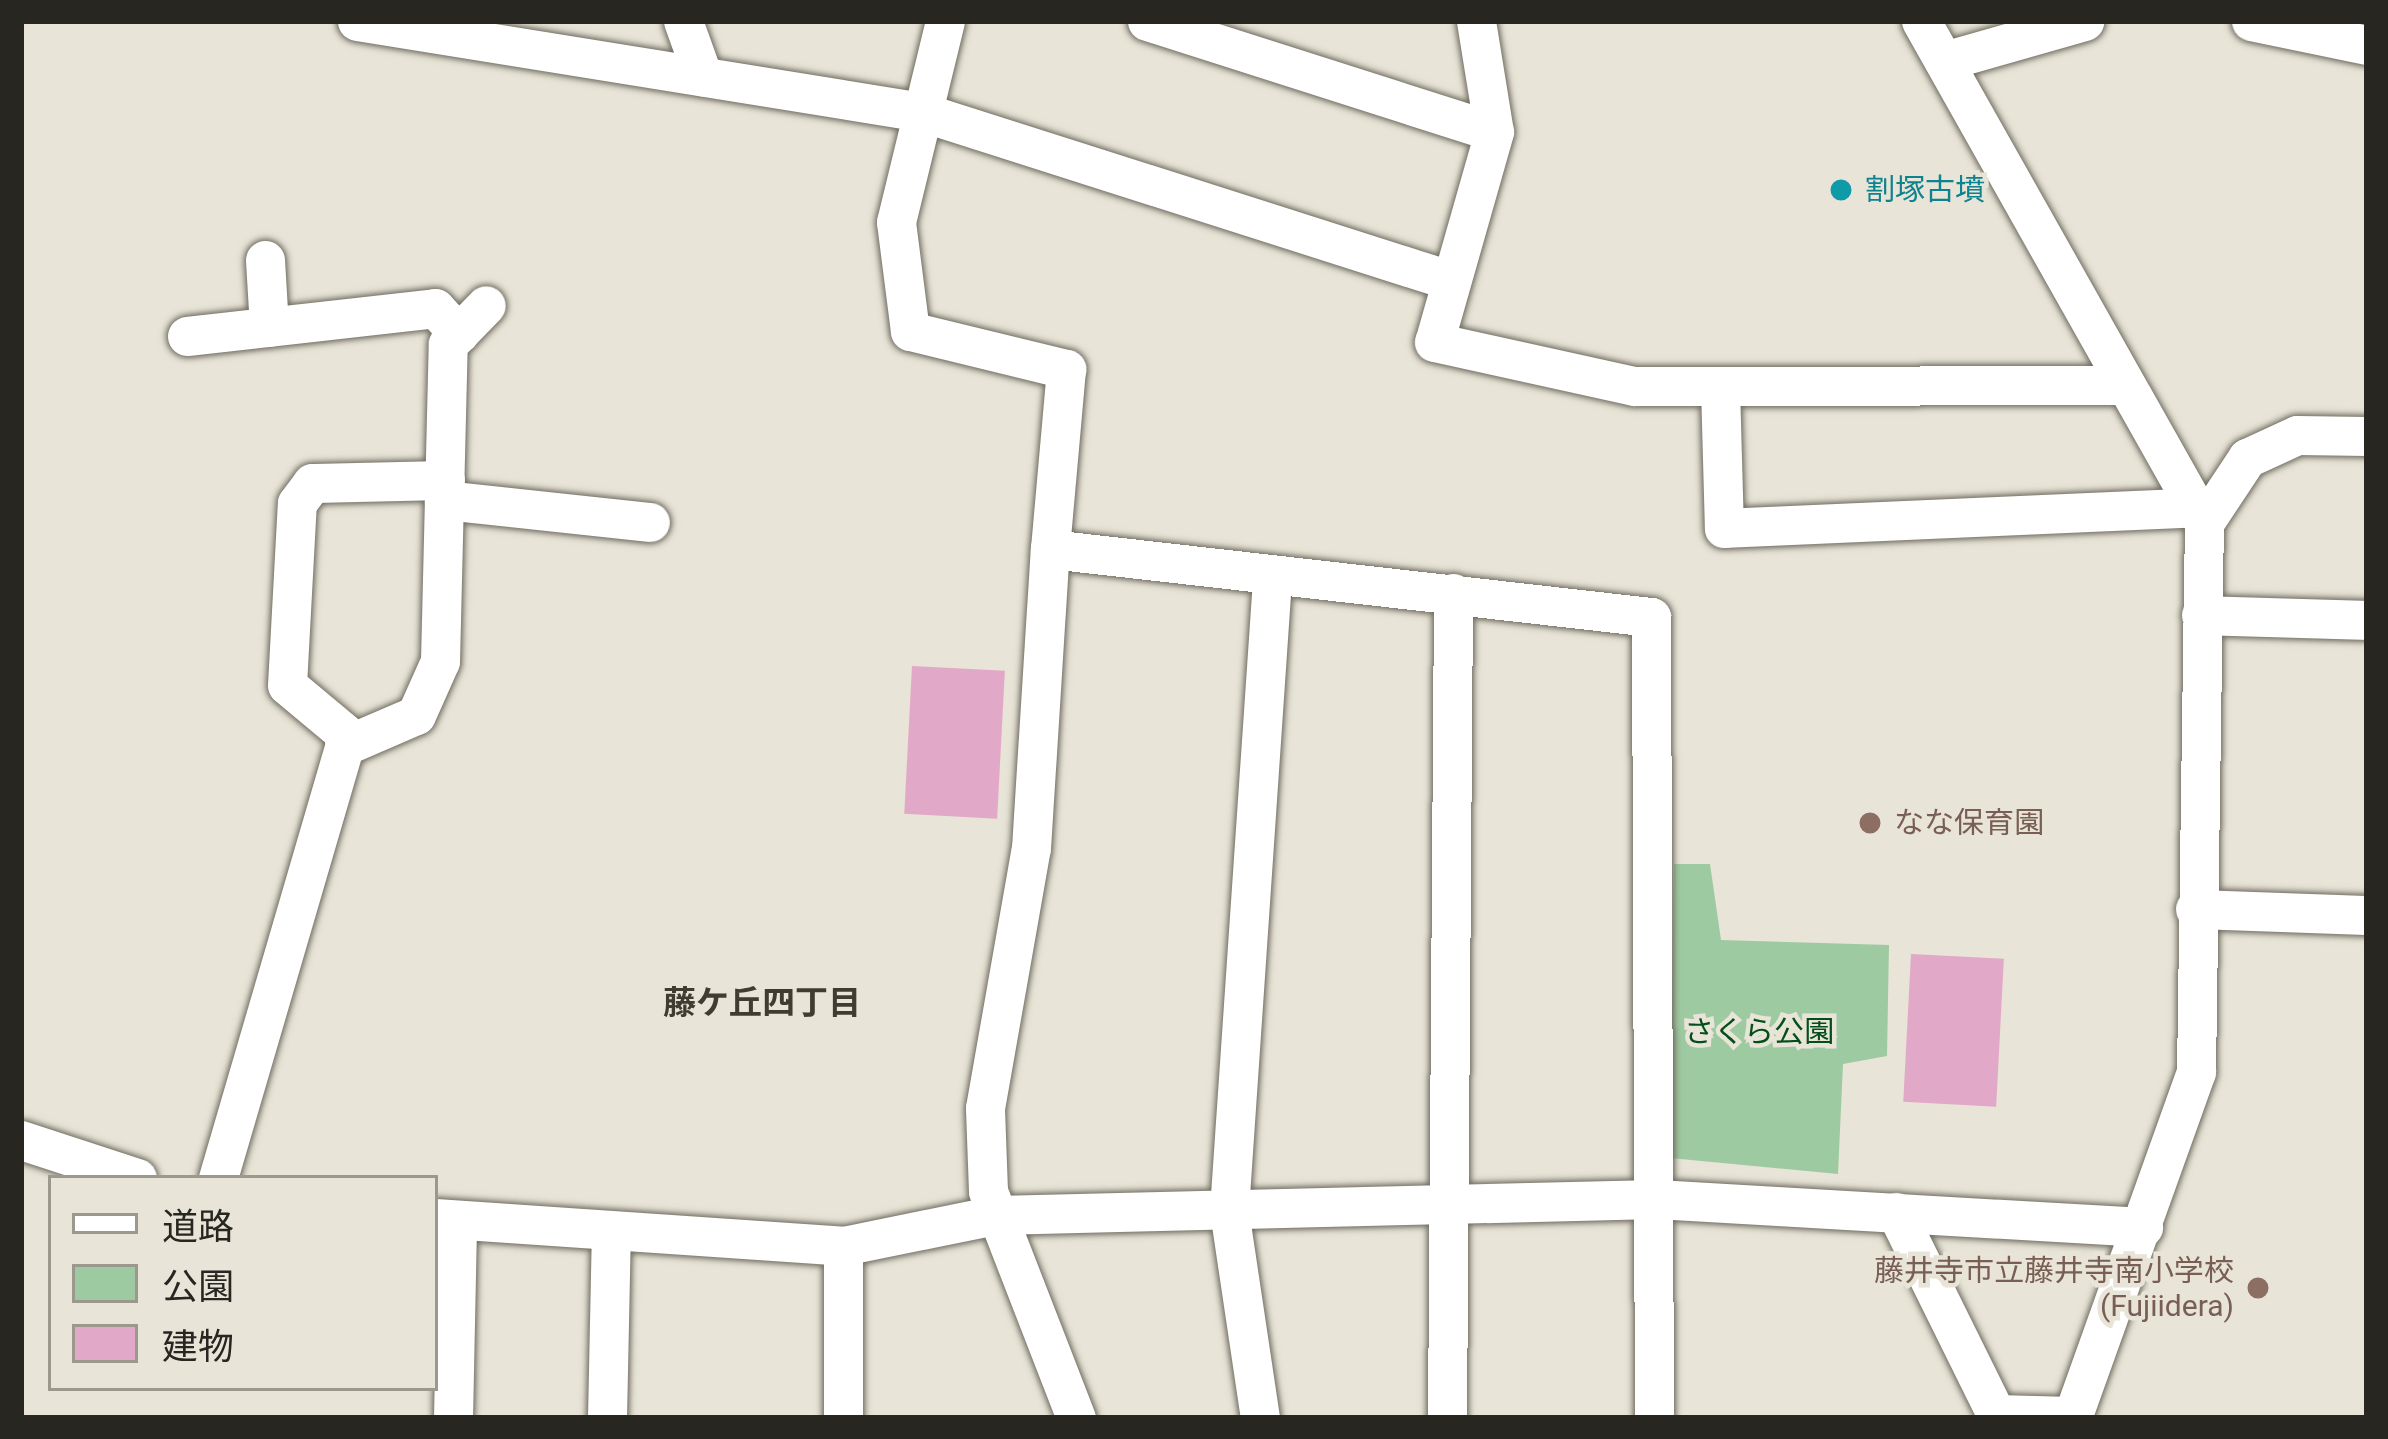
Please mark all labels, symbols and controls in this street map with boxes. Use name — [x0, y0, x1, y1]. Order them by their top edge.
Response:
place label: 割塚古墳 — [1865, 172, 1985, 208]
marker: 割塚古墳 — [1828, 177, 1854, 203]
place label: なな保育園 — [1894, 805, 2044, 841]
marker: なな保育園 — [1857, 810, 1883, 836]
district label: 藤ケ丘四丁目 — [663, 983, 861, 1023]
park label: さくら公園 — [1684, 1014, 1834, 1050]
legend — [48, 1175, 438, 1391]
text: 道路 — [162, 1206, 234, 1248]
place label: 藤井寺市立藤井寺南小学校 (Fujiidera) — [1874, 1253, 2234, 1324]
text: 公園 — [162, 1266, 234, 1308]
marker: 藤井寺市立藤井寺南小学校 (Fujiidera) — [2245, 1275, 2271, 1301]
text: 建物 — [162, 1326, 234, 1368]

